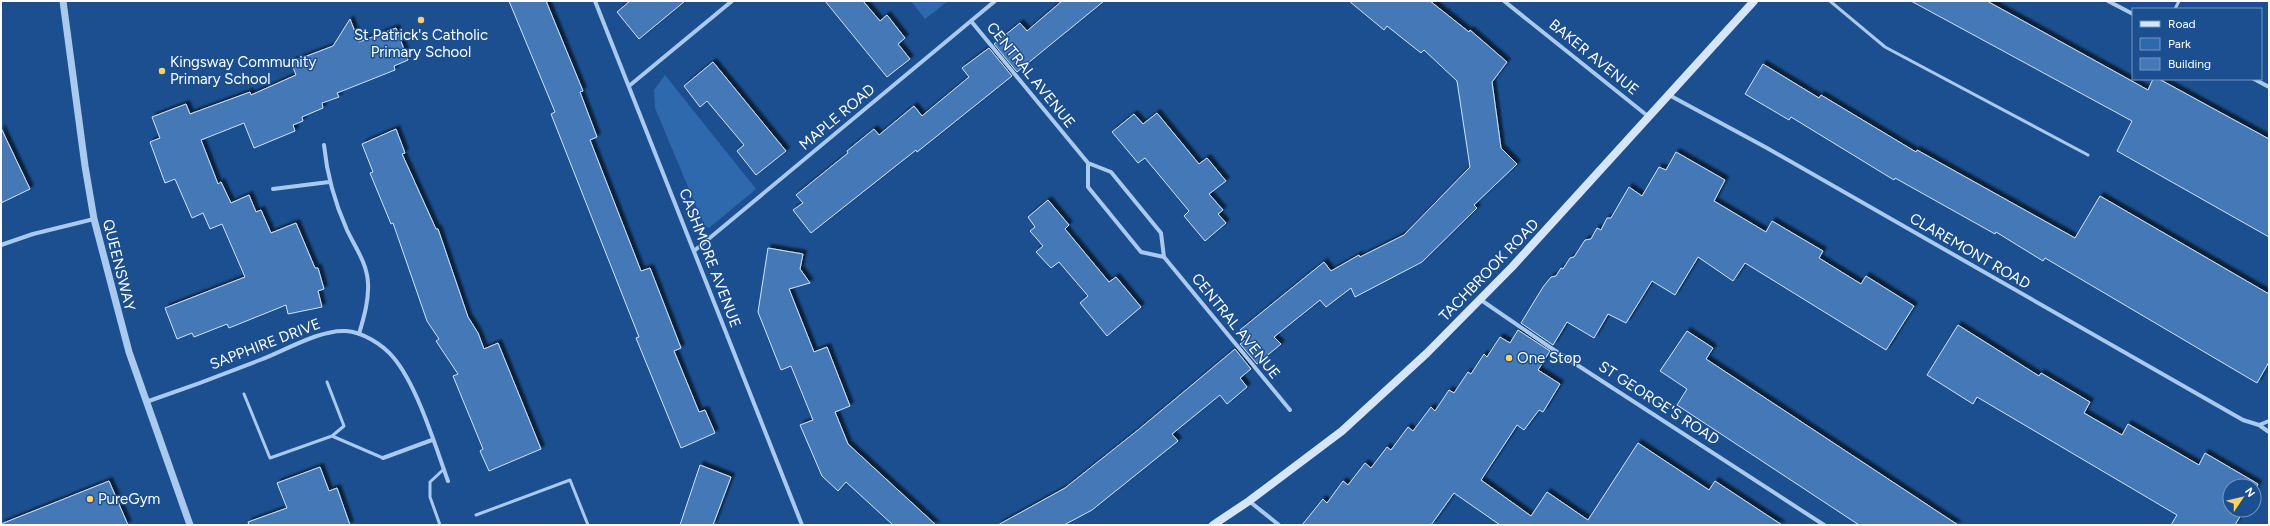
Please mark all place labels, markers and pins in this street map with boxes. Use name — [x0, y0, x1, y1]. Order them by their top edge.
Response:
marker: St Patrick's Catholic Primary School — [416, 15, 426, 25]
place label: St Patrick's Catholic Primary School — [354, 26, 488, 61]
place label: Kingsway Community Primary School — [170, 53, 316, 88]
marker: Kingsway Community Primary School — [157, 66, 167, 76]
place label: One Stop — [1517, 349, 1581, 367]
marker: One Stop — [1504, 353, 1514, 363]
place label: PureGym — [98, 490, 160, 508]
marker: PureGym — [85, 494, 95, 504]

